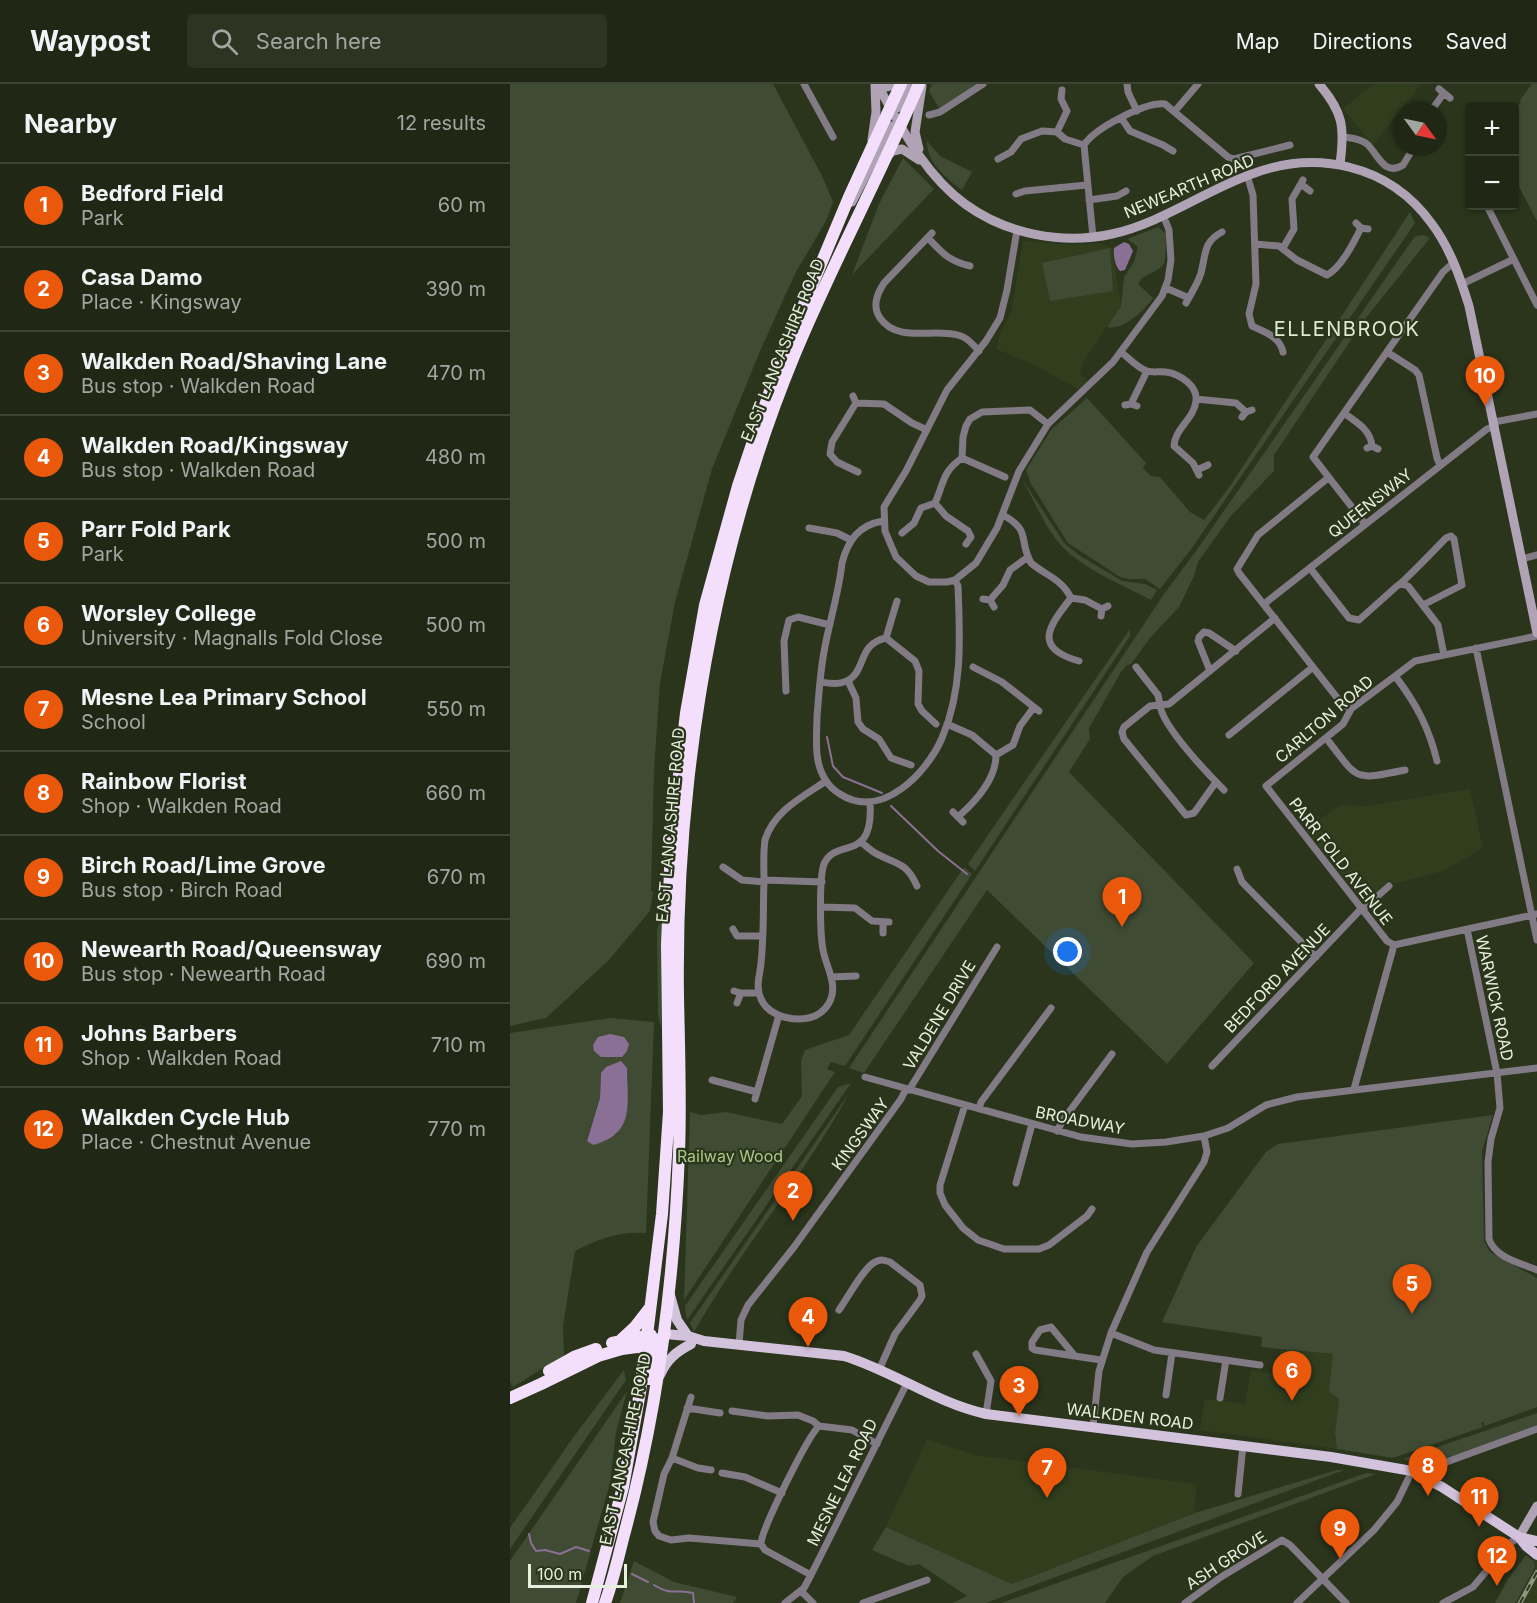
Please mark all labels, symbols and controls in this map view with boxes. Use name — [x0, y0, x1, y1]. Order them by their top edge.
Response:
search box — [187, 14, 607, 68]
text: Waypost — [30, 24, 151, 58]
icon: search — [208, 25, 241, 58]
text: Search here — [256, 28, 382, 54]
text: Map — [1236, 29, 1279, 54]
text: Directions — [1312, 29, 1413, 54]
text: Saved — [1446, 29, 1507, 54]
north arrow — [1393, 102, 1447, 156]
map controls — [1465, 102, 1519, 210]
button: + — [1465, 102, 1519, 156]
text: Nearby — [24, 108, 117, 139]
text: 12 results — [397, 111, 486, 135]
street label: NEWEARTH ROAD — [1121, 150, 1257, 222]
button: − — [1465, 156, 1519, 210]
text: Bedford Field — [81, 180, 224, 206]
text: 1 — [39, 193, 48, 217]
text: 60 m — [438, 193, 486, 217]
text: Park — [81, 206, 124, 230]
street label: EAST LANCASHIRE ROAD — [736, 256, 828, 444]
text: Casa Damo — [81, 264, 203, 290]
text: 2 — [37, 277, 50, 301]
text: 390 m — [425, 277, 486, 301]
text: Place · Kingsway — [81, 290, 242, 314]
district label: ELLENBROOK — [1274, 317, 1420, 341]
text: Walkden Road/Shaving Lane — [81, 348, 387, 374]
pin: 10 — [1466, 356, 1504, 406]
text: 3 — [37, 361, 50, 385]
text: 470 m — [426, 361, 486, 385]
text: Bus stop · Walkden Road — [81, 374, 315, 398]
text: Walkden Road/Kingsway — [81, 432, 349, 458]
text: 4 — [37, 445, 50, 469]
text: 480 m — [425, 445, 486, 469]
text: Bus stop · Walkden Road — [81, 458, 315, 482]
street label: QUEENSWAY — [1324, 464, 1416, 542]
text: Parr Fold Park — [81, 516, 231, 542]
text: 5 — [37, 529, 50, 553]
text: 500 m — [425, 529, 486, 553]
text: Park — [81, 542, 124, 566]
text: Worsley College — [81, 600, 256, 626]
text: 6 — [37, 613, 50, 637]
text: 500 m — [425, 613, 486, 637]
text: University · Magnalls Fold Close — [81, 626, 383, 650]
street label: CARLTON ROAD — [1271, 671, 1377, 767]
text: Mesne Lea Primary School — [81, 684, 367, 710]
text: 7 — [38, 697, 49, 721]
text: 550 m — [426, 697, 486, 721]
text: School — [81, 710, 146, 734]
street label: EAST LANCASHIRE ROAD — [652, 727, 688, 923]
text: Rainbow Florist — [81, 768, 247, 794]
text: 8 — [37, 781, 50, 805]
text: 660 m — [425, 781, 486, 805]
street label: PARR FOLD AVENUE — [1285, 793, 1397, 929]
text: Shop · Walkden Road — [81, 794, 282, 818]
text: Birch Road/Lime Grove — [81, 852, 326, 878]
text: 9 — [37, 865, 50, 889]
text: 670 m — [427, 865, 486, 889]
text: Bus stop · Birch Road — [81, 878, 283, 902]
pin: 1 — [1102, 878, 1142, 927]
street label: BEDFORD AVENUE — [1220, 919, 1334, 1037]
street label: WARWICK ROAD — [1472, 933, 1518, 1063]
text: Newearth Road/Queensway — [81, 936, 382, 962]
your location — [1053, 937, 1082, 966]
text: 10 — [32, 949, 55, 973]
text: 690 m — [425, 949, 486, 973]
street label: VALDENE DRIVE — [898, 957, 980, 1073]
text: Bus stop · Newearth Road — [81, 962, 326, 986]
text: Johns Barbers — [81, 1020, 237, 1046]
text: 11 — [35, 1033, 52, 1057]
text: 710 m — [431, 1033, 486, 1057]
text: Shop · Walkden Road — [81, 1046, 282, 1070]
street label: KINGSWAY — [827, 1094, 893, 1174]
street label: BROADWAY — [1034, 1102, 1127, 1138]
text: Walkden Cycle Hub — [81, 1104, 290, 1130]
text: 12 — [33, 1117, 54, 1141]
text: 770 m — [428, 1117, 486, 1141]
text: Place · Chestnut Avenue — [81, 1130, 311, 1154]
park label: Railway Wood — [677, 1146, 783, 1166]
pin: 2 — [774, 1172, 812, 1221]
pin: 5 — [1392, 1264, 1432, 1314]
pin: 4 — [788, 1298, 828, 1347]
street label: EAST LANCASHIRE ROAD — [595, 1351, 655, 1547]
pin: 6 — [1272, 1352, 1312, 1401]
pin: 3 — [1000, 1366, 1038, 1416]
street label: WALKDEN ROAD — [1065, 1398, 1195, 1434]
street label: MESNE LEA ROAD — [802, 1415, 882, 1549]
pin: 8 — [1408, 1446, 1448, 1496]
pin: 7 — [1028, 1448, 1066, 1498]
pin: 11 — [1460, 1478, 1498, 1527]
pin: 9 — [1320, 1510, 1360, 1559]
street label: ASH GROVE — [1182, 1526, 1270, 1594]
pin: 12 — [1478, 1536, 1516, 1586]
scale bar — [528, 1561, 627, 1588]
text: 100 m — [537, 1564, 582, 1584]

